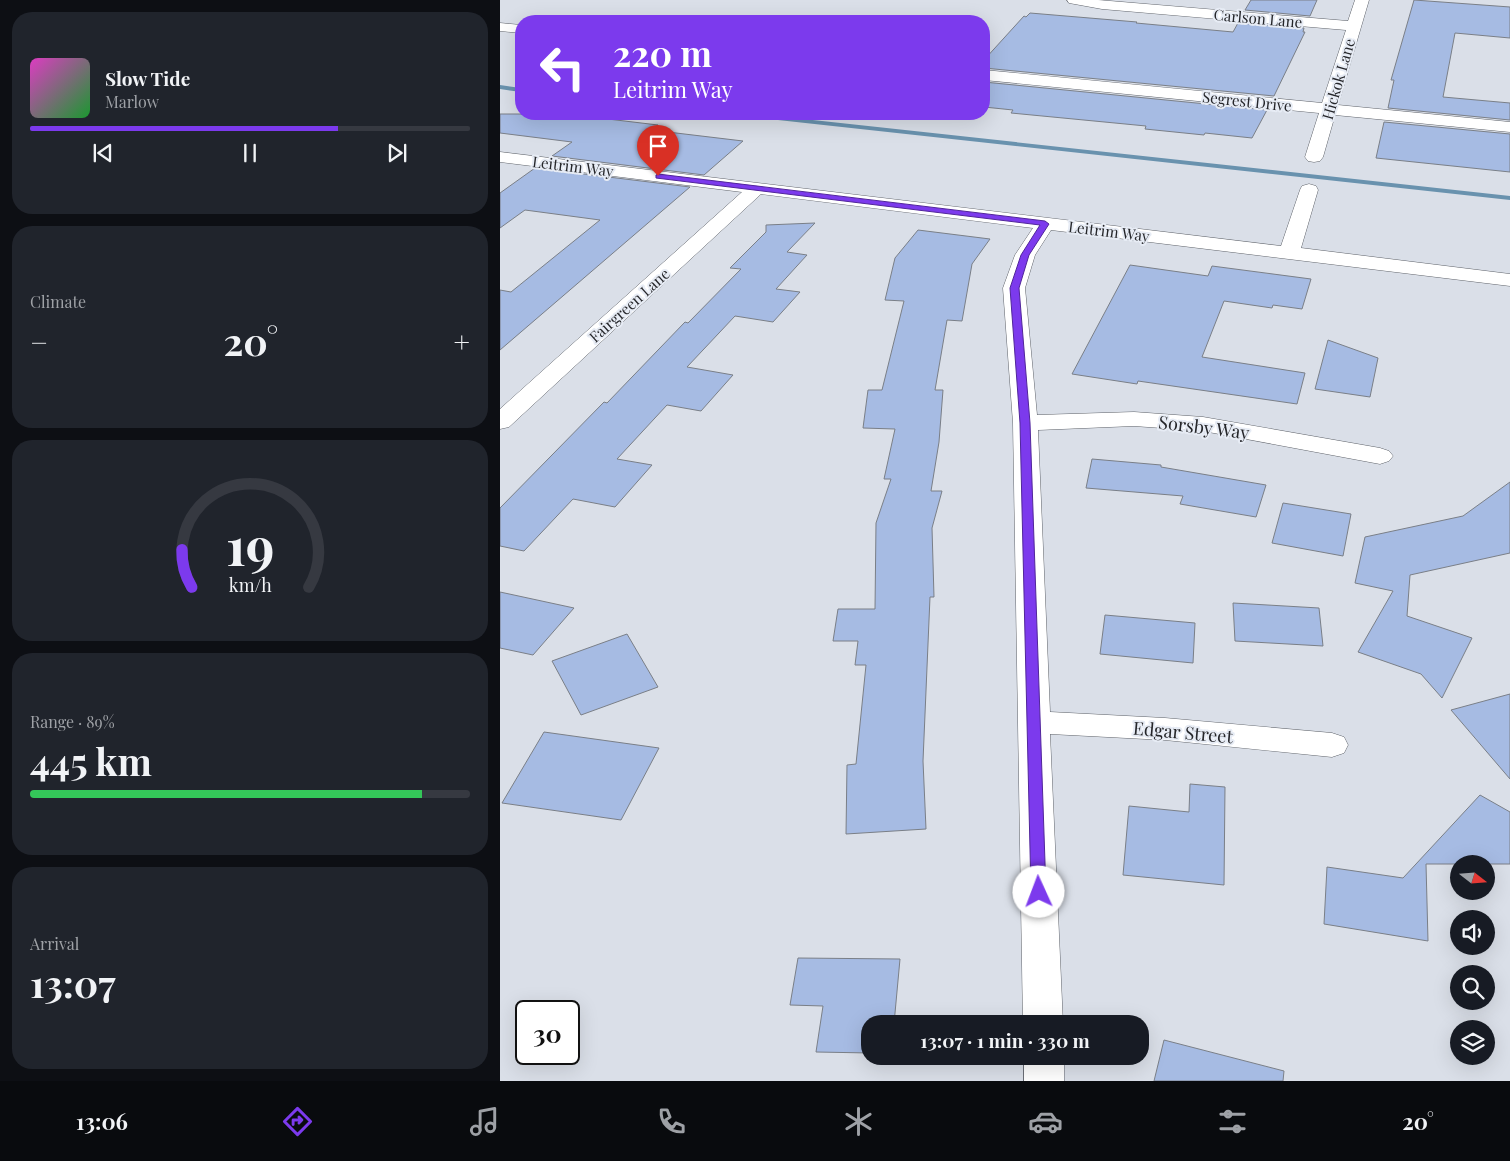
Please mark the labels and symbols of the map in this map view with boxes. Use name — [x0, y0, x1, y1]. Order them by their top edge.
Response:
street label: Carlson Lane — [1213, 4, 1303, 32]
street label: Hickok Lane — [1317, 36, 1359, 122]
street label: Segrest Drive — [1201, 86, 1293, 116]
pin — [637, 125, 679, 176]
street label: Leitrim Way — [531, 151, 615, 181]
street label: Leitrim Way — [1067, 216, 1151, 246]
street label: Fairgreen Lane — [584, 263, 674, 347]
street label: Sorsby Way — [1157, 410, 1251, 444]
street label: Edgar Street — [1132, 716, 1235, 748]
north arrow — [1450, 855, 1495, 900]
position arrow — [1012, 865, 1064, 917]
speed limit sign: 30 — [515, 1000, 580, 1065]

